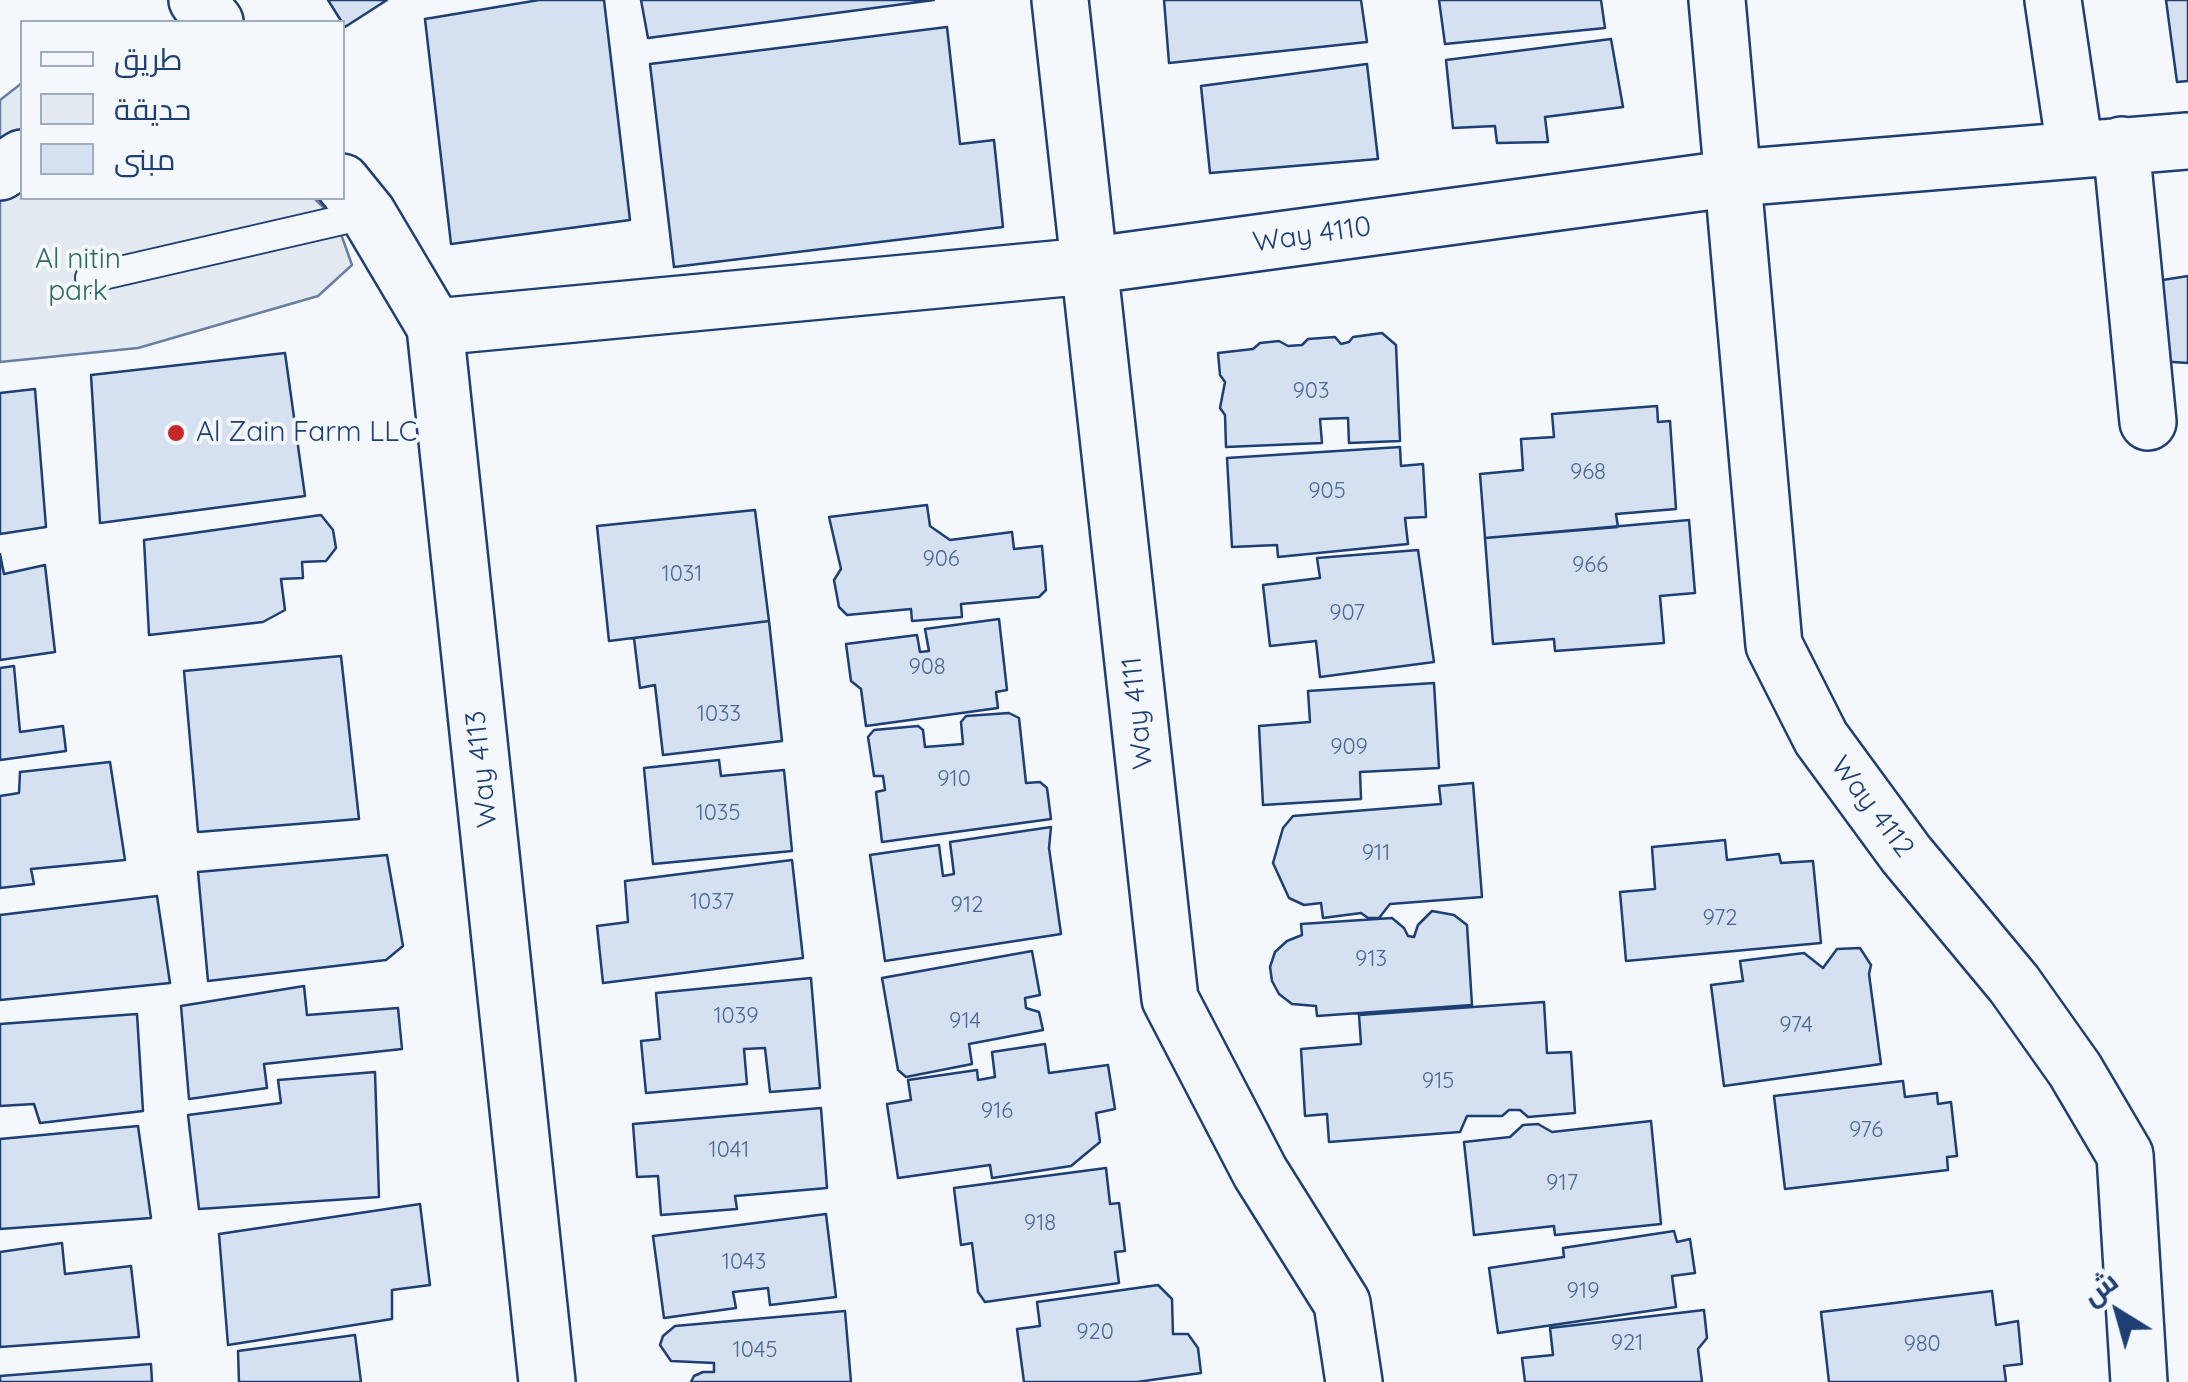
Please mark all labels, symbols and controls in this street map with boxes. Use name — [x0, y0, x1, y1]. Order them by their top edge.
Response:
legend — [20, 20, 345, 200]
text: طريق — [114, 40, 183, 78]
text: حديقة — [114, 90, 191, 128]
text: مبنى — [114, 140, 175, 178]
street label: Way 4110 — [1251, 210, 1373, 260]
park label: Al nitin park — [35, 243, 121, 309]
house number: 903 — [1293, 378, 1329, 404]
place label: Al Zain Farm LLC — [196, 416, 417, 450]
marker: Al Zain Farm LLC — [165, 422, 187, 444]
house number: 968 — [1570, 459, 1606, 485]
house number: 905 — [1308, 478, 1346, 504]
house number: 906 — [922, 546, 960, 572]
house number: 966 — [1572, 552, 1608, 578]
house number: 1031 — [662, 561, 702, 587]
house number: 907 — [1329, 600, 1365, 626]
house number: 908 — [908, 654, 946, 680]
street label: Way 4111 — [1115, 655, 1161, 771]
house number: 1033 — [697, 701, 741, 727]
street label: Way 4113 — [459, 709, 505, 829]
house number: 909 — [1330, 734, 1368, 760]
street label: Way 4112 — [1823, 750, 1921, 864]
house number: 910 — [937, 766, 971, 792]
house number: 1035 — [696, 800, 740, 826]
house number: 911 — [1362, 840, 1390, 866]
house number: 1037 — [690, 889, 734, 915]
house number: 912 — [951, 892, 983, 918]
house number: 972 — [1702, 905, 1738, 931]
house number: 913 — [1355, 946, 1387, 972]
house number: 1039 — [713, 1003, 759, 1029]
house number: 914 — [949, 1008, 981, 1034]
house number: 974 — [1779, 1012, 1813, 1038]
house number: 915 — [1422, 1068, 1454, 1094]
house number: 916 — [981, 1098, 1013, 1124]
house number: 976 — [1849, 1117, 1883, 1143]
house number: 1041 — [709, 1137, 749, 1163]
house number: 917 — [1546, 1170, 1578, 1196]
house number: 918 — [1024, 1210, 1056, 1236]
house number: 1043 — [722, 1249, 766, 1275]
north arrow — [2068, 1262, 2168, 1362]
text: ش — [2075, 1263, 2125, 1312]
house number: 919 — [1567, 1278, 1599, 1304]
house number: 920 — [1076, 1319, 1114, 1345]
house number: 921 — [1611, 1330, 1643, 1356]
house number: 980 — [1903, 1331, 1941, 1357]
house number: 1045 — [733, 1337, 777, 1363]

